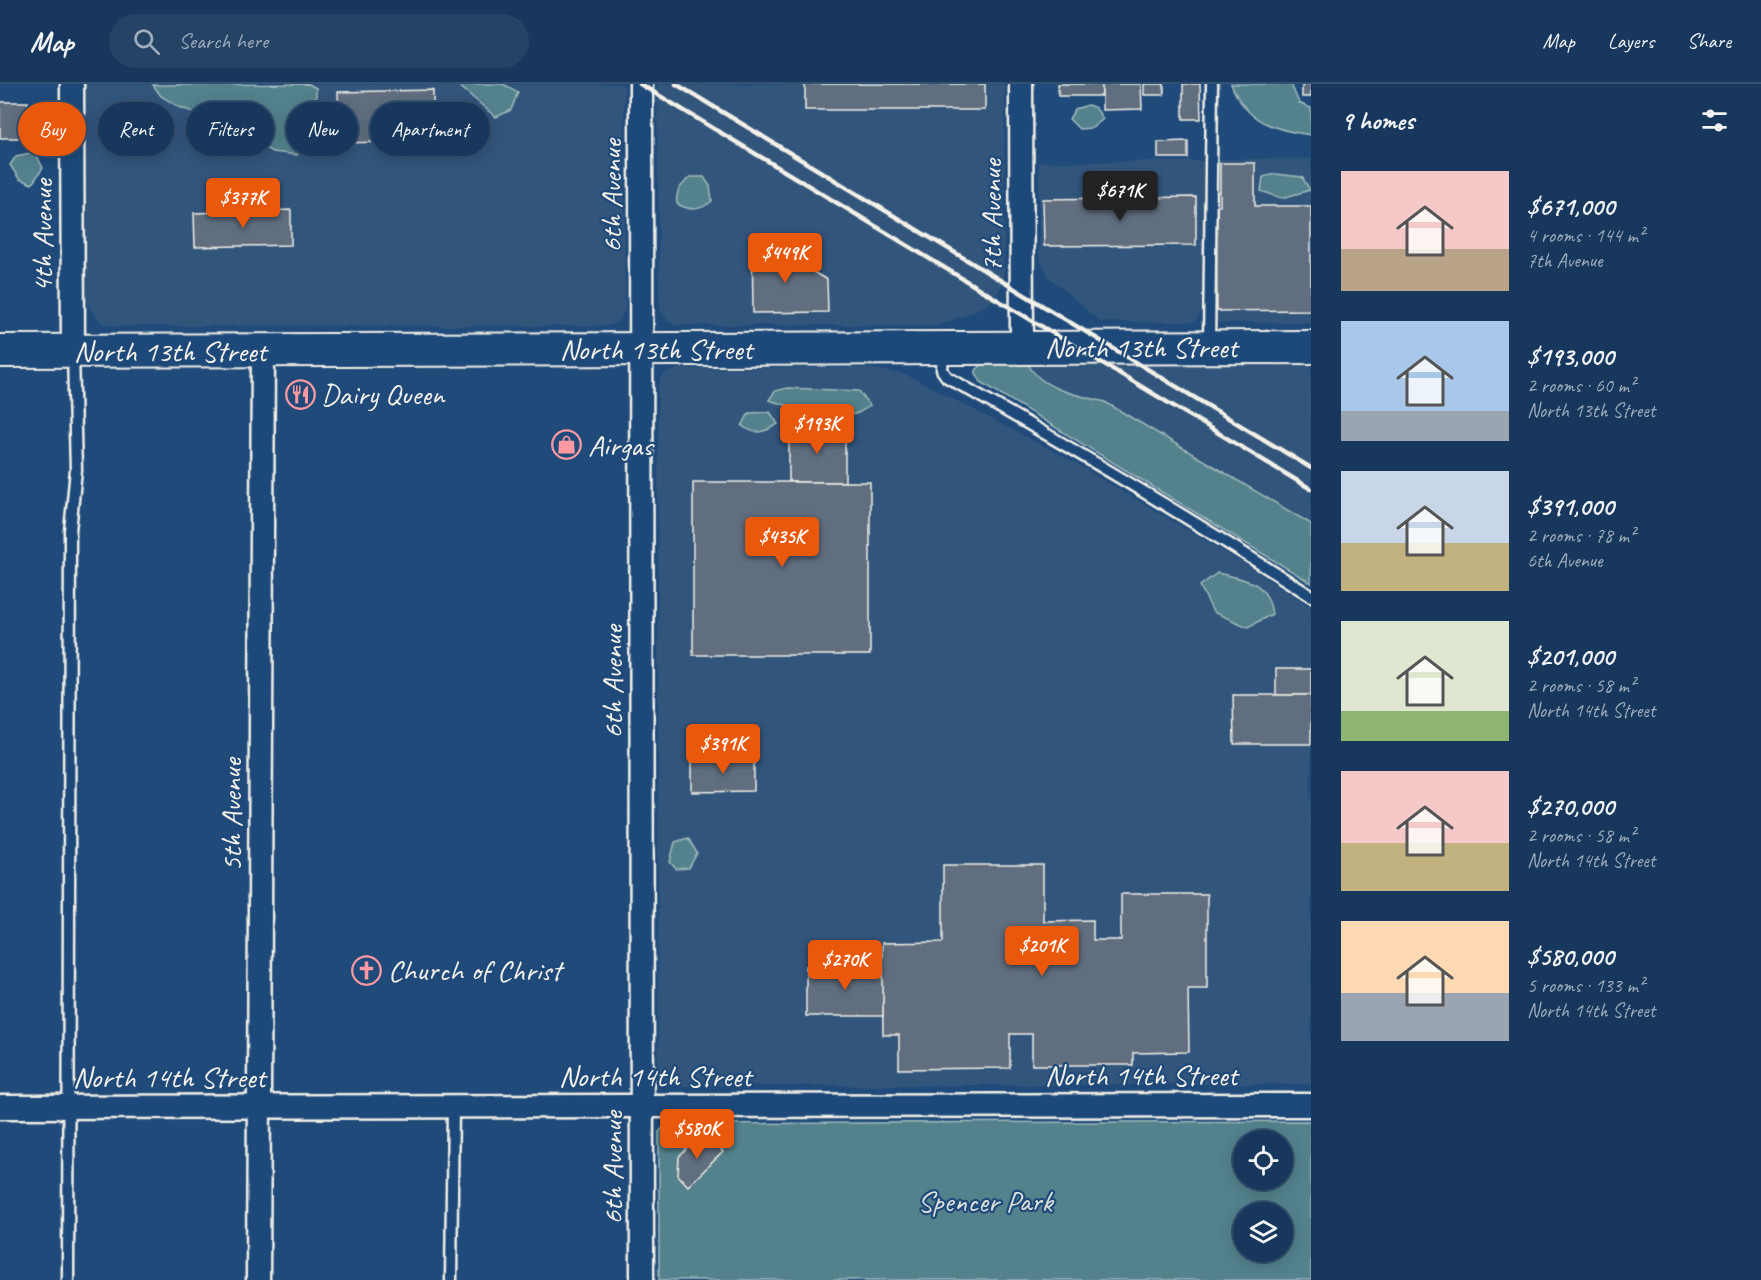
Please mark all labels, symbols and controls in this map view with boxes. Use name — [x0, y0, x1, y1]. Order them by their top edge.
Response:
search box — [109, 14, 529, 68]
text: Map — [30, 24, 73, 59]
icon: search — [130, 25, 163, 58]
text: Search here — [178, 27, 268, 55]
text: Map — [1542, 28, 1575, 54]
text: Layers — [1608, 28, 1654, 54]
text: Share — [1687, 28, 1731, 54]
chip: Buy — [18, 102, 86, 156]
chip: Rent — [98, 102, 174, 156]
chip: Filters — [186, 102, 274, 156]
chip: New — [286, 102, 358, 156]
chip: Apartment — [370, 102, 490, 156]
text: 9 homes — [1341, 104, 1414, 137]
icon: filters — [1698, 104, 1731, 137]
street label: 6th Avenue — [592, 137, 630, 253]
street label: 7th Avenue — [972, 157, 1010, 273]
pin: $671K — [1078, 171, 1162, 222]
street label: 4th Avenue — [23, 177, 61, 293]
pin: $377K — [201, 178, 285, 229]
text: $671K — [1097, 178, 1143, 203]
text: $377K — [220, 185, 266, 210]
text: $671,000 — [1527, 190, 1615, 223]
icon: home — [1389, 195, 1461, 267]
text: 4 rooms · 144 m² — [1527, 223, 1644, 248]
pin: $449K — [743, 233, 827, 284]
text: $449K — [762, 240, 808, 265]
text: 7th Avenue — [1527, 248, 1603, 273]
street label: North 13th Street — [1045, 328, 1240, 366]
street label: North 13th Street — [560, 330, 755, 368]
street label: North 13th Street — [74, 332, 269, 370]
text: $193,000 — [1527, 340, 1614, 373]
icon: home — [1389, 345, 1461, 417]
text: 2 rooms · 60 m² — [1527, 373, 1635, 398]
place label: Dairy Queen — [321, 375, 446, 413]
restaurant icon: Dairy Queen — [284, 378, 316, 410]
text: North 13th Street — [1527, 398, 1655, 423]
pin: $193K — [775, 404, 859, 455]
text: $193K — [794, 411, 840, 436]
place label: Airgas — [588, 426, 655, 464]
shop icon: Airgas — [551, 429, 583, 461]
text: $391,000 — [1527, 490, 1614, 523]
icon: home — [1389, 495, 1461, 567]
pin: $435K — [740, 517, 824, 568]
text: 2 rooms · 78 m² — [1527, 523, 1635, 548]
text: $435K — [759, 524, 805, 549]
text: 6th Avenue — [1527, 548, 1603, 573]
street label: 6th Avenue — [593, 623, 631, 739]
text: $201,000 — [1527, 640, 1614, 673]
icon: home — [1389, 645, 1461, 717]
text: 2 rooms · 58 m² — [1527, 673, 1635, 698]
text: North 14th Street — [1527, 698, 1655, 723]
pin: $391K — [681, 724, 765, 775]
text: $391K — [700, 731, 746, 756]
street label: 5th Avenue — [212, 756, 250, 872]
text: $270,000 — [1527, 790, 1614, 823]
icon: home — [1389, 795, 1461, 867]
text: 2 rooms · 58 m² — [1527, 823, 1635, 848]
text: North 14th Street — [1527, 848, 1655, 873]
pin: $201K — [1000, 926, 1084, 977]
text: $201K — [1019, 933, 1065, 958]
pin: $270K — [803, 940, 887, 991]
text: $580,000 — [1527, 940, 1614, 973]
icon: home — [1389, 945, 1461, 1017]
text: $270K — [822, 947, 868, 972]
place label: Church of Christ — [388, 951, 565, 989]
church icon: Church of Christ — [351, 954, 383, 986]
text: 5 rooms · 133 m² — [1527, 973, 1644, 998]
text: North 14th Street — [1527, 998, 1655, 1023]
street label: North 14th Street — [1045, 1056, 1240, 1094]
street label: North 14th Street — [559, 1057, 754, 1095]
street label: North 14th Street — [73, 1058, 268, 1096]
street label: 6th Avenue — [593, 1109, 631, 1225]
pin: $580K — [655, 1109, 739, 1160]
text: $580K — [674, 1116, 720, 1141]
map controls — [1233, 1130, 1293, 1262]
button: locate — [1233, 1130, 1293, 1190]
park label: Spencer Park — [918, 1182, 1055, 1220]
button: layers — [1233, 1202, 1293, 1262]

